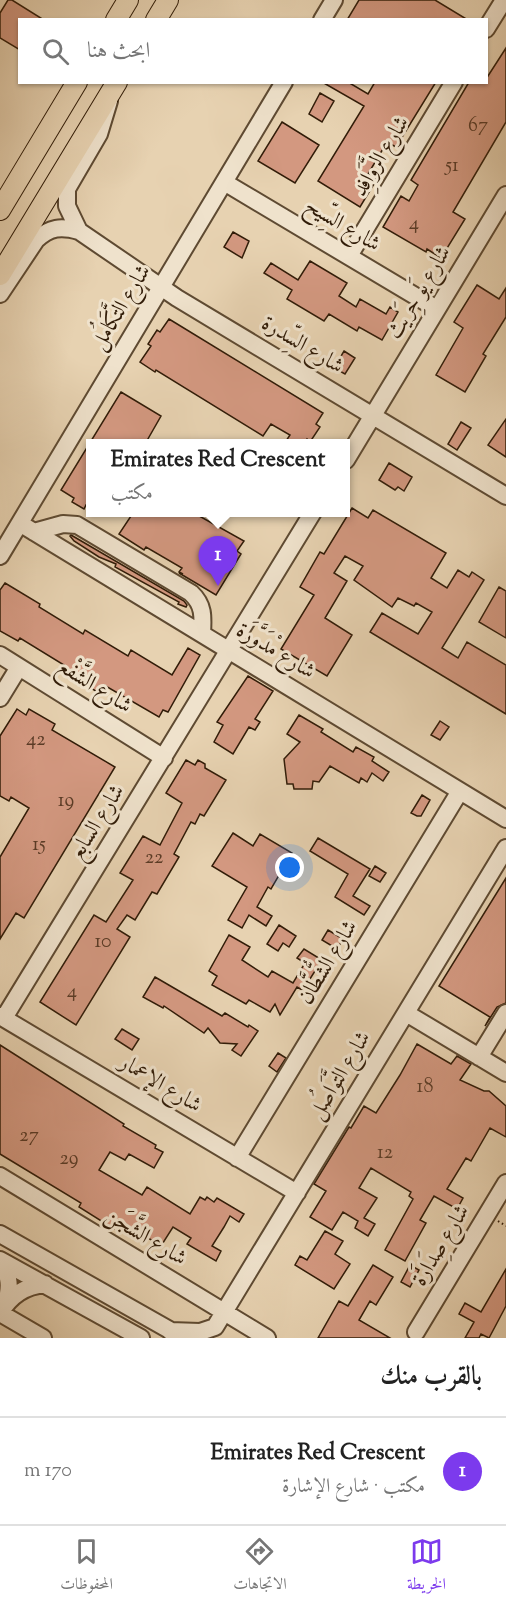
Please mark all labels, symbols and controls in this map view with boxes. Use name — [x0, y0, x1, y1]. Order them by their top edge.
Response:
search box — [18, 18, 488, 84]
icon: search — [39, 35, 72, 68]
text: ابحث هنا — [87, 36, 150, 68]
street label: شارع الرَّوَافِد — [341, 108, 419, 203]
house number: 67 — [468, 112, 488, 141]
house number: 51 — [444, 152, 459, 181]
street label: شارع السِّيح — [297, 189, 387, 262]
house number: 4 — [409, 210, 419, 239]
street label: شارع يَو حِرَيث — [378, 239, 460, 346]
street label: شارع التَّكَامُل — [79, 256, 160, 357]
street label: شارع السِّدرة — [255, 307, 350, 383]
popup — [86, 439, 350, 517]
text: Emirates Red Crescent — [111, 445, 325, 477]
text: مكتب — [111, 480, 153, 509]
pin: 1 — [198, 536, 238, 586]
street label: شارع مْدَوَّرَة — [229, 611, 323, 688]
street label: شارع الشَّفْع — [50, 647, 140, 723]
house number: 42 — [26, 726, 46, 755]
street label: شارع السابع — [62, 779, 135, 868]
house number: 19 — [58, 787, 74, 816]
house number: 15 — [32, 831, 46, 860]
house number: 22 — [145, 844, 163, 873]
your location — [275, 853, 304, 882]
street label: شارع الشُّطَّان — [284, 910, 367, 1011]
house number: 10 — [94, 928, 112, 957]
house number: 4 — [67, 978, 77, 1007]
street label: شارع التَّوَاصُل — [297, 1023, 380, 1127]
street label: شارع الإعمار — [111, 1047, 207, 1122]
house number: 18 — [417, 1073, 433, 1102]
house number: 27 — [19, 1122, 39, 1151]
house number: 12 — [377, 1139, 393, 1168]
house number: 29 — [59, 1145, 79, 1174]
street label: شارع الشَّجَن — [98, 1196, 195, 1275]
street label: شارع صِدَارَة — [403, 1198, 479, 1293]
text: بالقرب منك — [380, 1359, 482, 1396]
text: Emirates Red Crescent — [210, 1438, 425, 1470]
text: 170 m — [24, 1457, 72, 1486]
text: 1 — [459, 1457, 466, 1486]
text: مكتب · شارع الإشارة — [282, 1473, 425, 1502]
tab: المحفوظات — [60, 1535, 113, 1599]
tab: الاتجاهات — [233, 1535, 287, 1599]
tab: الخريطة — [407, 1535, 446, 1599]

